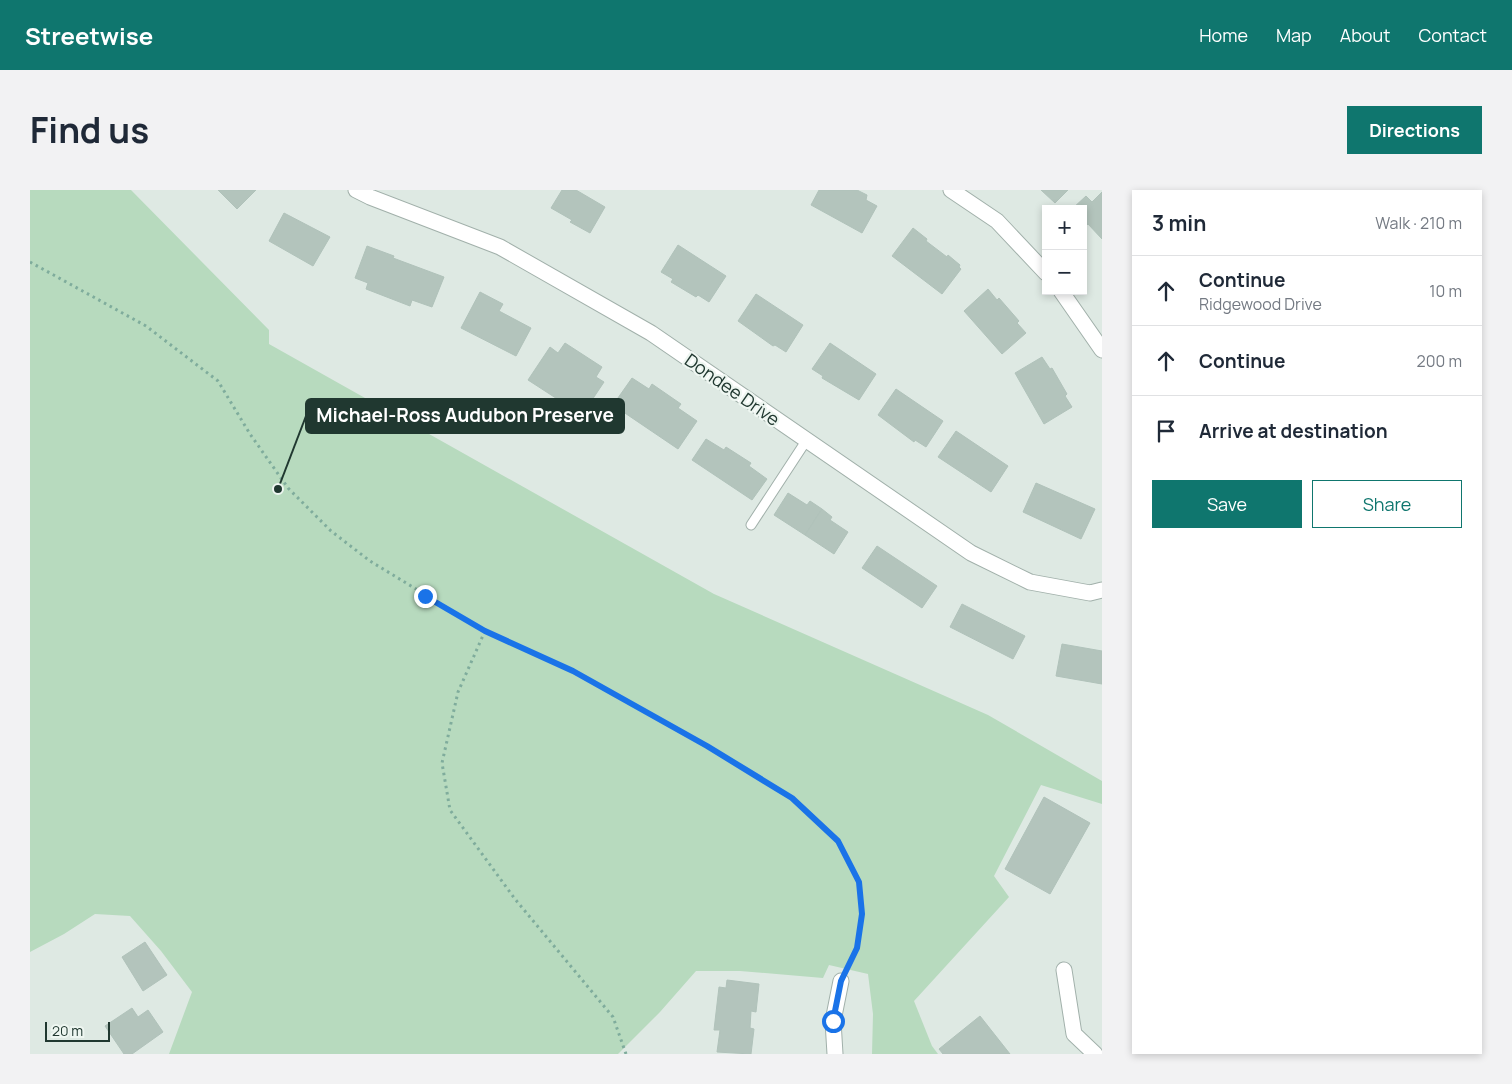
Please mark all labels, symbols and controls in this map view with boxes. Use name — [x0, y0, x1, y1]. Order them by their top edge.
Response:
text: Streetwise — [25, 19, 153, 52]
text: Home — [1199, 23, 1248, 47]
text: Map — [1276, 23, 1312, 47]
text: About — [1340, 23, 1390, 47]
text: Contact — [1418, 23, 1487, 47]
text: Find us — [30, 106, 149, 154]
button: Directions — [1347, 106, 1482, 154]
map controls — [1042, 205, 1087, 295]
button: + — [1042, 205, 1087, 250]
text: 3 min — [1152, 209, 1206, 237]
text: Walk · 210 m — [1375, 212, 1462, 234]
button: − — [1042, 250, 1087, 295]
text: Continue — [1199, 267, 1285, 293]
icon: ahead — [1152, 277, 1180, 305]
text: 10 m — [1429, 280, 1462, 302]
text: Ridgewood Drive — [1199, 293, 1322, 315]
icon: ahead — [1152, 347, 1180, 375]
street label: Dondee Drive — [680, 348, 785, 431]
text: Continue — [1199, 348, 1285, 374]
text: 200 m — [1417, 350, 1462, 372]
callout: Michael-Ross Audubon Preserve — [306, 399, 624, 433]
text: Michael-Ross Audubon Preserve — [316, 402, 614, 428]
icon: arrive — [1152, 417, 1180, 445]
text: Arrive at destination — [1199, 418, 1388, 444]
button: Save — [1152, 480, 1302, 528]
button: Share — [1312, 480, 1462, 528]
route end — [414, 585, 437, 608]
route start — [822, 1010, 845, 1033]
scale bar — [45, 1019, 110, 1042]
text: 20 m — [52, 1021, 83, 1040]

